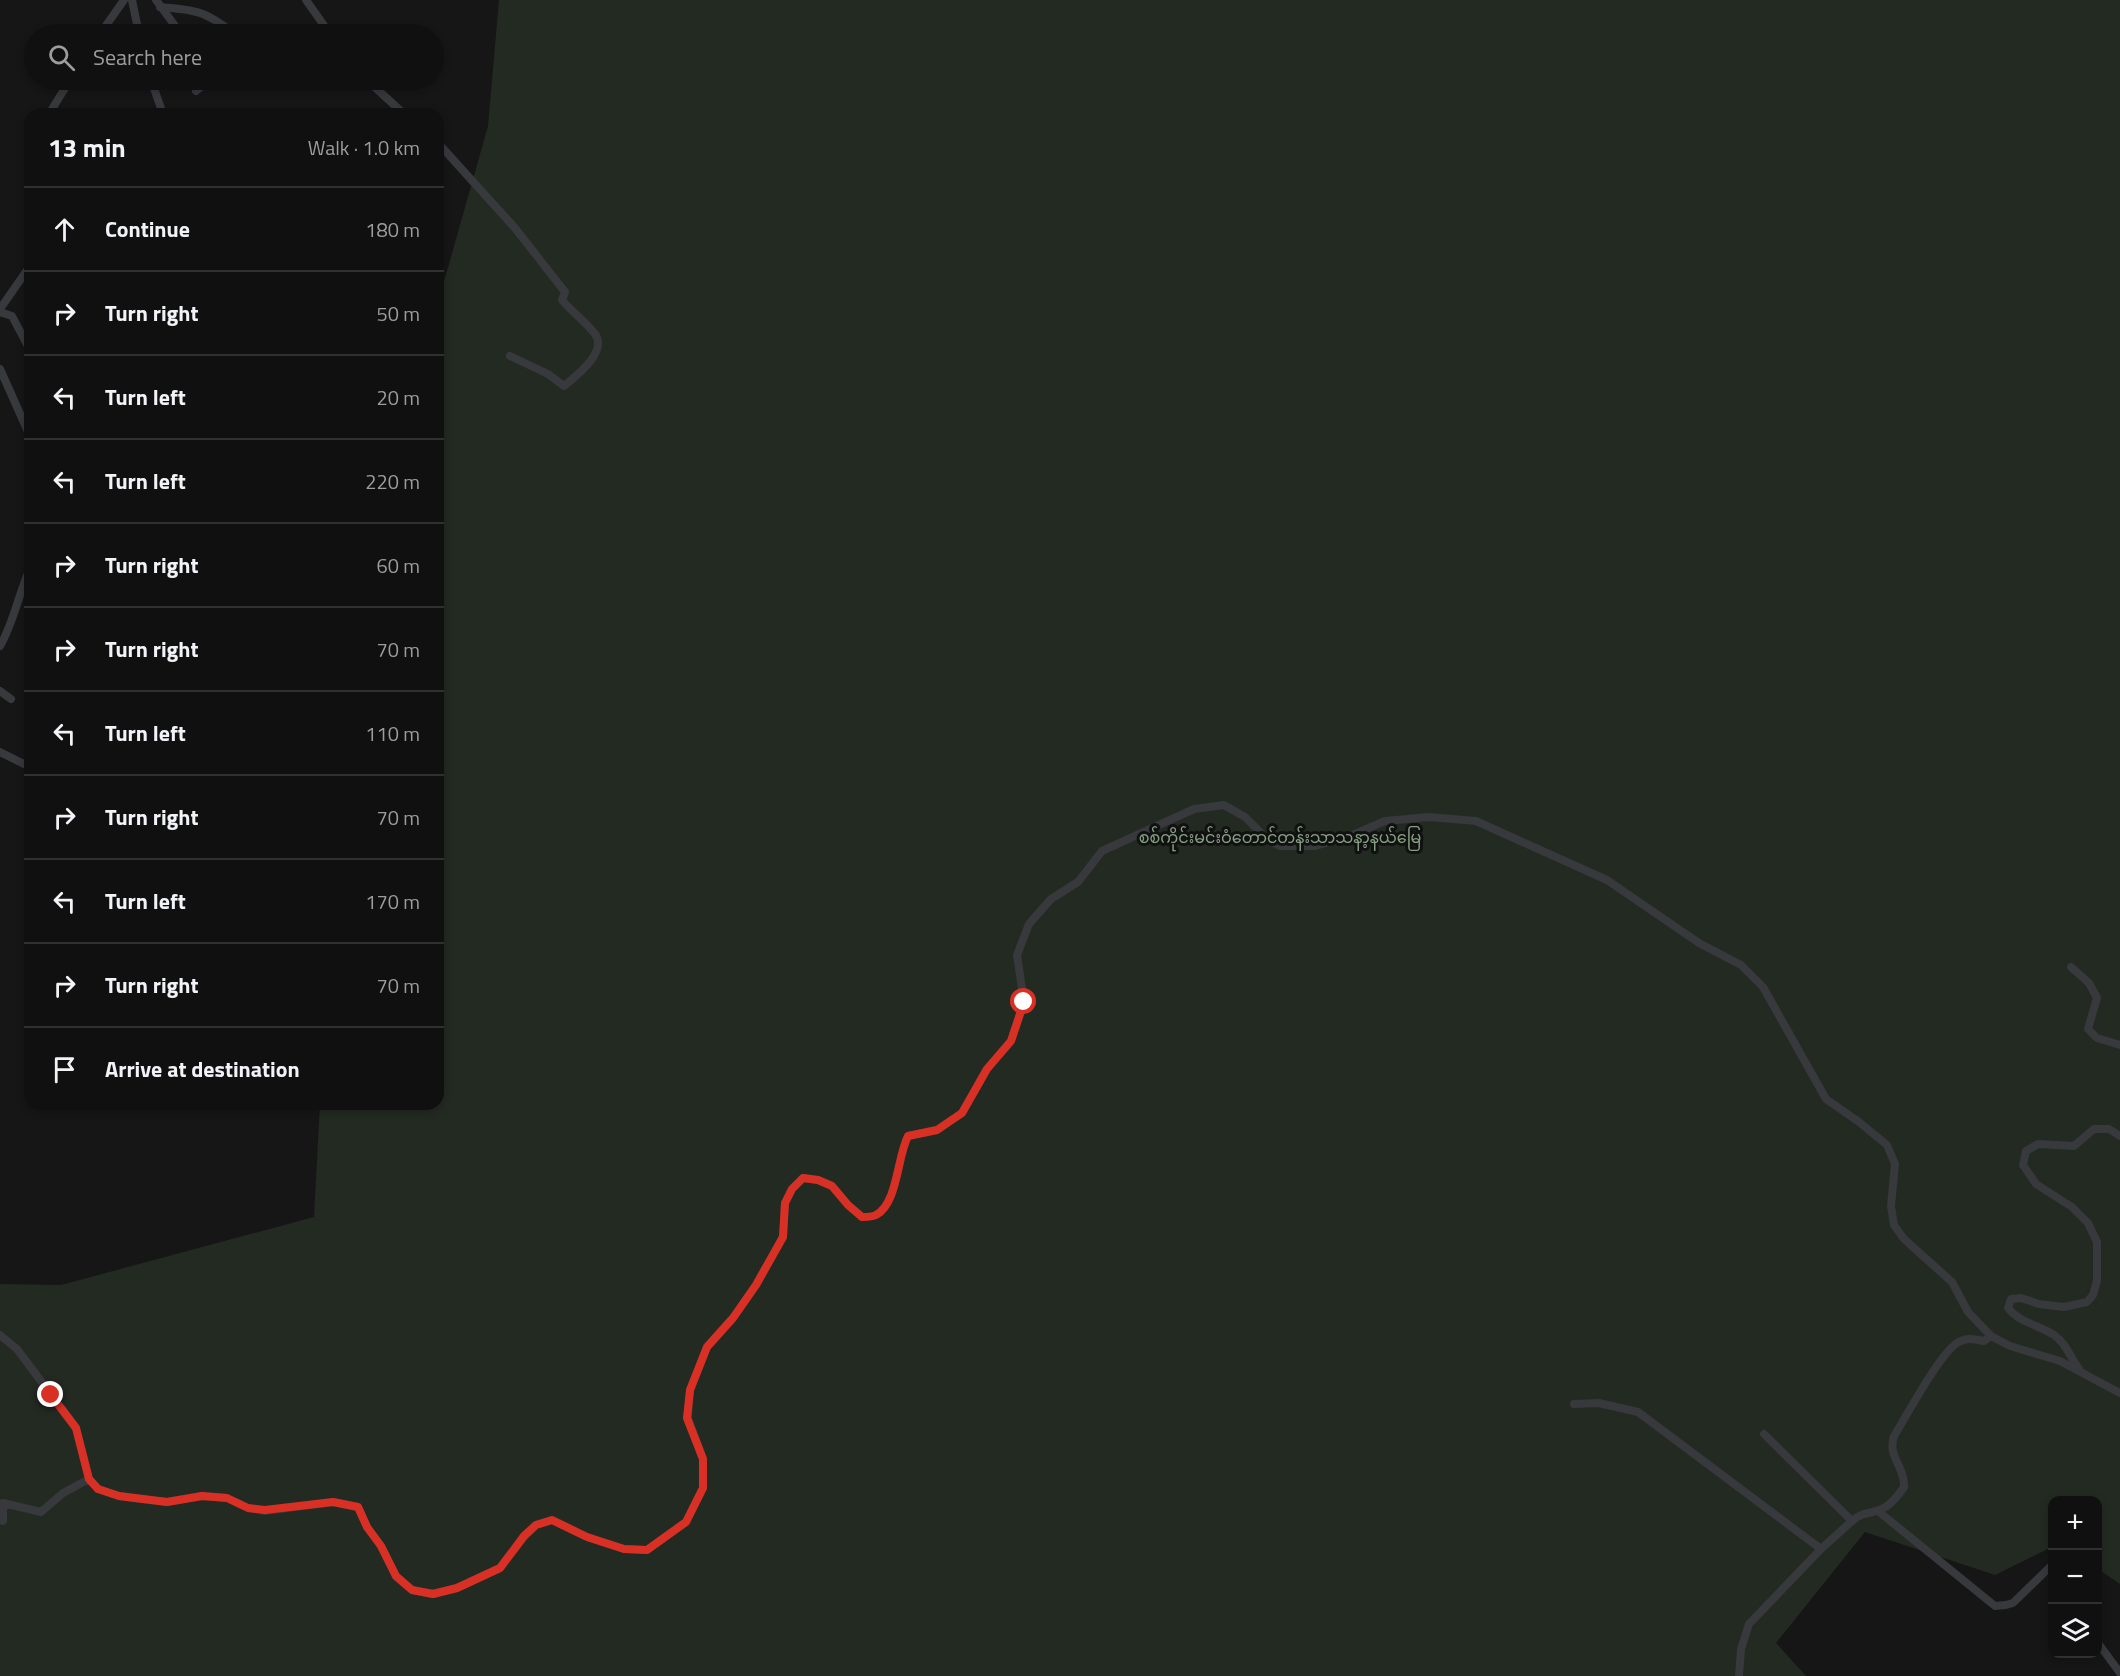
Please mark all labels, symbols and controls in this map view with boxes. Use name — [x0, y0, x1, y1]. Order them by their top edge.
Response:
search box — [24, 24, 444, 90]
text: Search here — [93, 40, 202, 74]
icon: search — [45, 41, 78, 74]
text: 13 min — [48, 128, 126, 167]
text: Walk · 1.0 km — [308, 132, 420, 163]
text: Continue — [105, 212, 190, 246]
icon: ahead — [48, 213, 81, 246]
text: 180 m — [365, 214, 420, 245]
text: Turn right — [105, 296, 199, 330]
icon: right — [48, 297, 81, 330]
text: 50 m — [376, 298, 420, 329]
text: Turn left — [105, 380, 186, 414]
icon: left — [48, 381, 81, 414]
text: 20 m — [376, 382, 420, 413]
text: Turn left — [105, 464, 186, 498]
icon: left — [48, 465, 81, 498]
text: 220 m — [365, 466, 420, 497]
text: Turn right — [105, 548, 199, 582]
icon: right — [48, 549, 81, 582]
text: 60 m — [376, 550, 420, 581]
text: Turn right — [105, 632, 199, 666]
icon: right — [48, 633, 81, 666]
text: 70 m — [376, 634, 420, 665]
text: Turn left — [105, 716, 186, 750]
icon: left — [48, 717, 81, 750]
text: 110 m — [365, 718, 420, 749]
text: Turn right — [105, 800, 199, 834]
icon: right — [48, 801, 81, 834]
text: 70 m — [376, 802, 420, 833]
park label: စစ်ကိုင်းမင်းဝံတောင်တန်းသာသနာ့နယ်မြေ — [1139, 825, 1421, 852]
text: Turn left — [105, 884, 186, 918]
icon: left — [48, 885, 81, 918]
text: 170 m — [365, 886, 420, 917]
text: Turn right — [105, 968, 199, 1002]
icon: right — [48, 969, 81, 1002]
text: 70 m — [376, 970, 420, 1001]
route start — [1010, 988, 1036, 1014]
text: Arrive at destination — [105, 1052, 300, 1086]
icon: arrive — [48, 1053, 81, 1086]
route end — [37, 1381, 63, 1407]
map controls — [2048, 1496, 2102, 1658]
button: + — [2048, 1496, 2102, 1550]
button: − — [2048, 1550, 2102, 1604]
button: layers — [2048, 1604, 2102, 1658]

